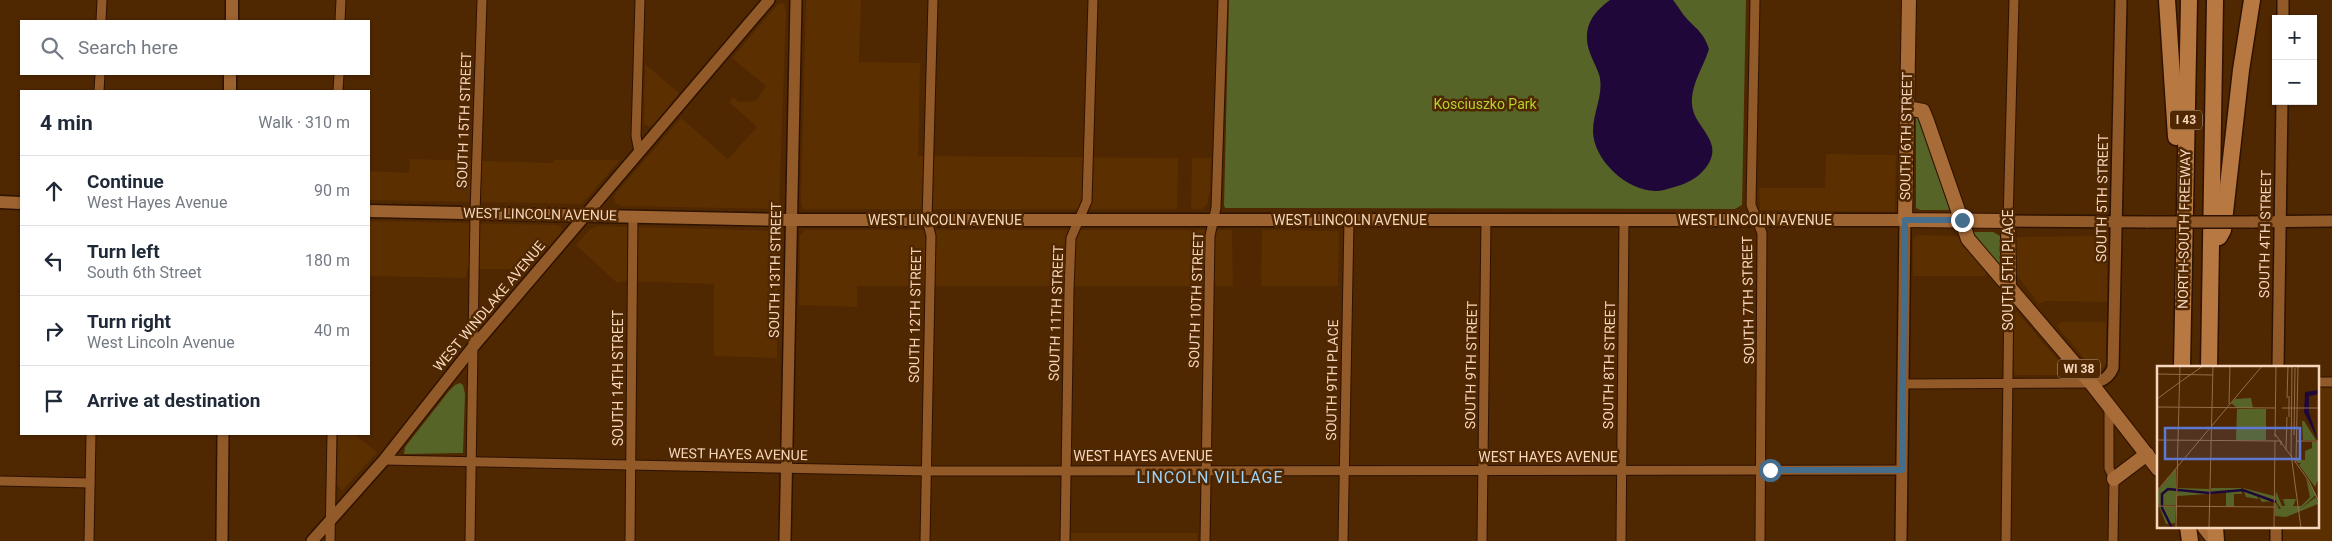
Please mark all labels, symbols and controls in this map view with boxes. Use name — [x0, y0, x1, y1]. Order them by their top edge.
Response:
map controls — [2272, 15, 2317, 105]
button: + — [2272, 15, 2317, 60]
search box — [20, 20, 370, 75]
icon: search — [38, 34, 66, 62]
text: Search here — [78, 36, 178, 59]
street label: SOUTH 15TH STREET — [454, 51, 474, 188]
button: − — [2272, 60, 2317, 105]
street label: SOUTH 6TH STREET — [1897, 71, 1915, 200]
park label: Kosciuszko Park — [1433, 96, 1537, 112]
road number: I 43 — [2170, 110, 2202, 130]
text: 4 min — [40, 111, 93, 135]
text: Walk · 310 m — [258, 113, 350, 132]
street label: SOUTH 5TH STREET — [2093, 133, 2111, 262]
street label: NORTH-SOUTH FREEWAY — [2175, 148, 2193, 309]
street label: SOUTH 4TH STREET — [2256, 169, 2274, 298]
text: Continue — [87, 170, 164, 193]
icon: ahead — [40, 177, 68, 205]
text: 90 m — [314, 181, 350, 200]
text: West Hayes Avenue — [87, 193, 227, 212]
street label: SOUTH 13TH STREET — [766, 201, 784, 338]
street label: WEST LINCOLN AVENUE — [463, 205, 617, 223]
route end — [1951, 209, 1974, 232]
street label: SOUTH 5TH PLACE — [2000, 209, 2016, 331]
street label: WEST LINCOLN AVENUE — [868, 212, 1022, 228]
street label: WEST LINCOLN AVENUE — [1273, 212, 1427, 228]
street label: WEST LINCOLN AVENUE — [1678, 212, 1832, 228]
street label: SOUTH 10TH STREET — [1186, 231, 1206, 368]
street label: SOUTH 7TH STREET — [1739, 235, 1757, 364]
street label: WEST WINDLAKE AVENUE — [430, 238, 548, 374]
text: Turn left — [87, 240, 160, 263]
street label: SOUTH 11TH STREET — [1046, 244, 1066, 381]
street label: SOUTH 12TH STREET — [906, 246, 924, 383]
icon: left — [40, 247, 68, 275]
text: 180 m — [305, 251, 350, 270]
text: South 6th Street — [87, 263, 202, 282]
street label: SOUTH 9TH STREET — [1462, 300, 1480, 429]
street label: SOUTH 8TH STREET — [1600, 300, 1618, 429]
street label: SOUTH 14TH STREET — [610, 309, 626, 446]
text: Turn right — [87, 310, 171, 333]
icon: right — [40, 317, 68, 345]
street label: SOUTH 9TH PLACE — [1323, 319, 1341, 441]
text: 40 m — [314, 321, 350, 340]
text: West Lincoln Avenue — [87, 333, 235, 352]
road number: WI 38 — [2058, 359, 2100, 378]
inset map — [2157, 366, 2320, 528]
icon: arrive — [40, 387, 68, 415]
text: Arrive at destination — [87, 389, 260, 412]
street label: WEST HAYES AVENUE — [668, 445, 808, 463]
street label: WEST HAYES AVENUE — [1073, 448, 1213, 464]
street label: WEST HAYES AVENUE — [1478, 449, 1618, 465]
route start — [1759, 459, 1782, 482]
district label: LINCOLN VILLAGE — [1136, 468, 1284, 487]

